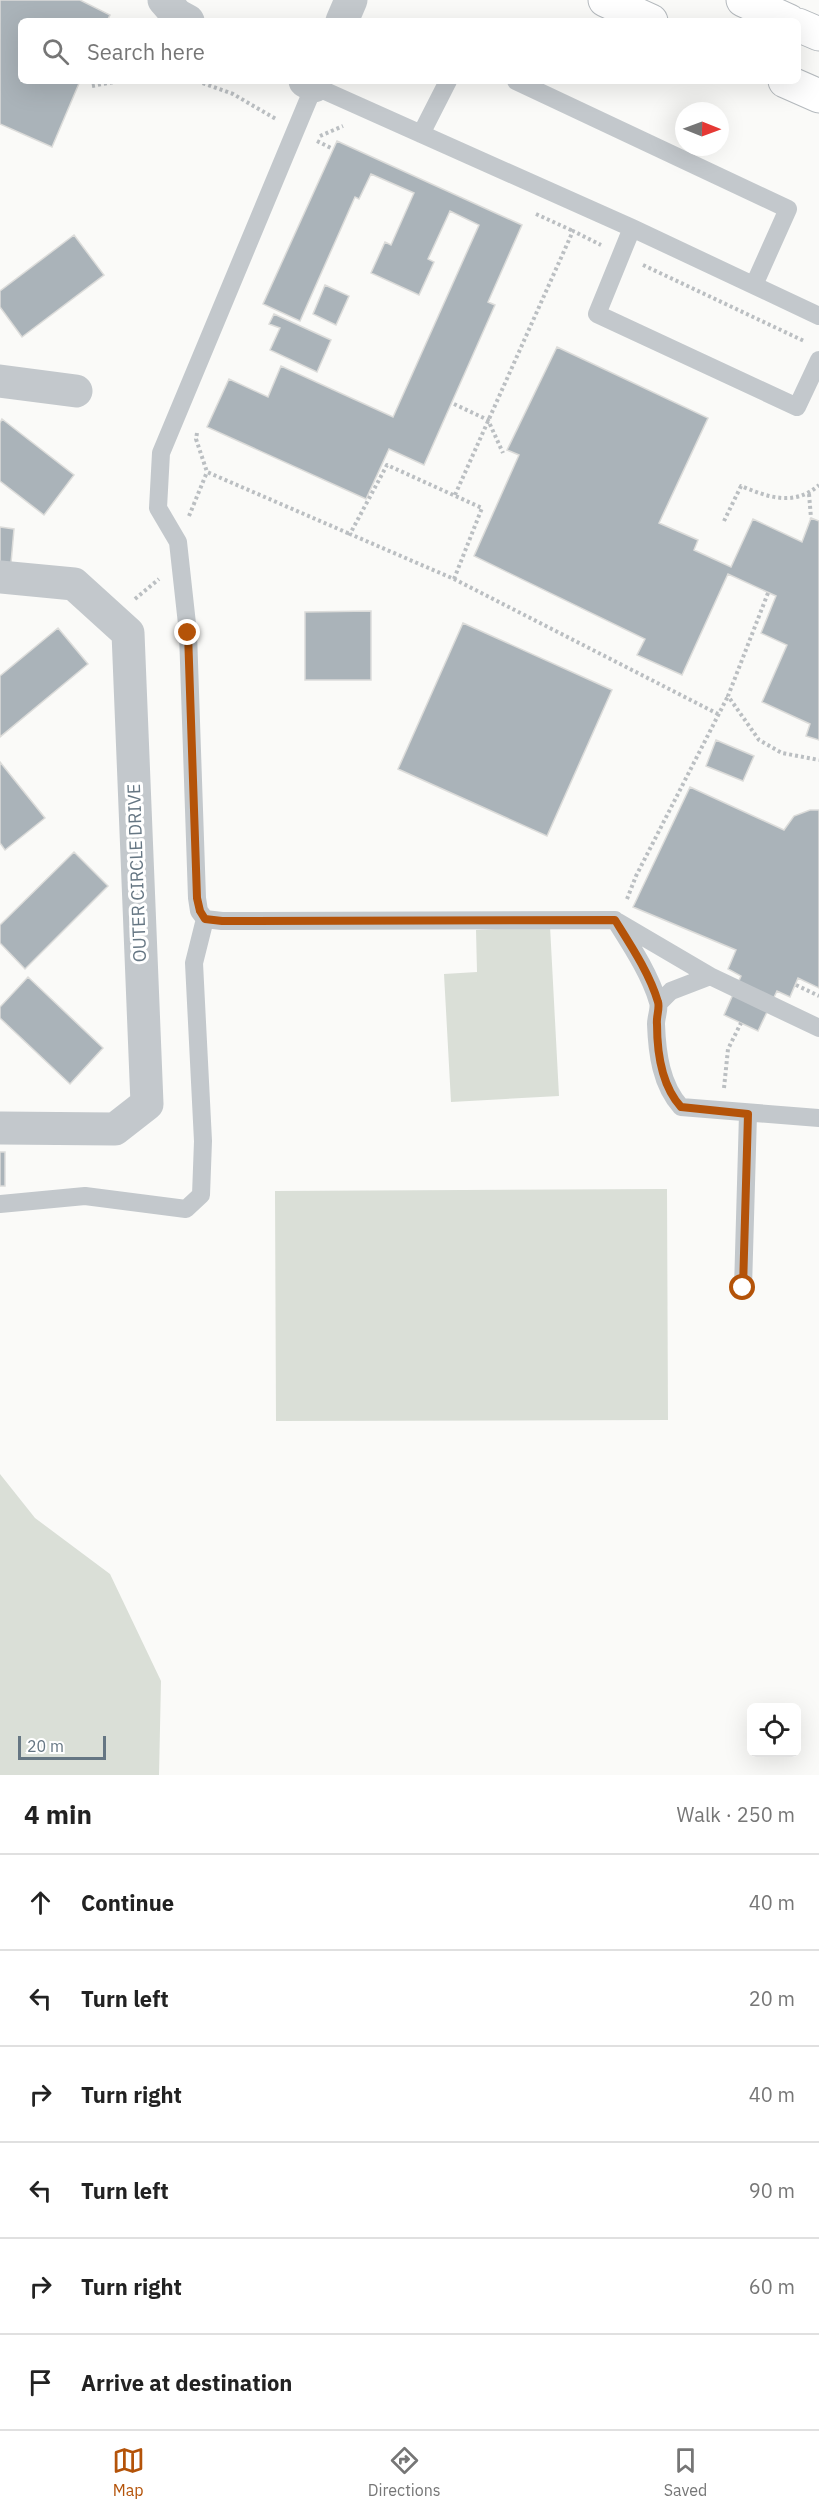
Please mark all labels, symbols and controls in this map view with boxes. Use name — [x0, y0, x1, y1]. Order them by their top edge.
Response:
search box — [18, 18, 801, 84]
icon: search — [39, 35, 72, 68]
text: Search here — [87, 37, 205, 66]
north arrow — [675, 102, 729, 156]
route end — [174, 619, 200, 645]
street label: OUTER CIRCLE DRIVE — [122, 783, 151, 963]
route start — [729, 1274, 755, 1300]
map controls — [747, 1703, 801, 1757]
button: locate — [747, 1703, 801, 1757]
scale bar — [18, 1733, 106, 1760]
text: 20 m — [27, 1736, 64, 1756]
text: 4 min — [24, 1797, 92, 1831]
text: Walk · 250 m — [677, 1801, 795, 1828]
icon: ahead — [24, 1886, 57, 1919]
text: Continue — [81, 1888, 174, 1917]
text: 40 m — [749, 1889, 795, 1916]
icon: left — [24, 1982, 57, 2015]
text: Turn left — [81, 1984, 169, 2013]
text: 20 m — [749, 1985, 795, 2012]
icon: right — [24, 2078, 57, 2111]
text: Turn right — [81, 2080, 182, 2109]
text: 40 m — [749, 2081, 795, 2108]
icon: left — [24, 2174, 57, 2207]
text: Turn left — [81, 2176, 169, 2205]
text: 90 m — [749, 2177, 795, 2204]
icon: right — [24, 2270, 57, 2303]
text: Turn right — [81, 2272, 182, 2301]
text: 60 m — [749, 2273, 795, 2300]
icon: arrive — [24, 2366, 57, 2399]
text: Arrive at destination — [81, 2368, 292, 2397]
tab: Map — [112, 2444, 145, 2500]
tab: Directions — [368, 2444, 441, 2500]
tab: Saved — [664, 2444, 707, 2500]

